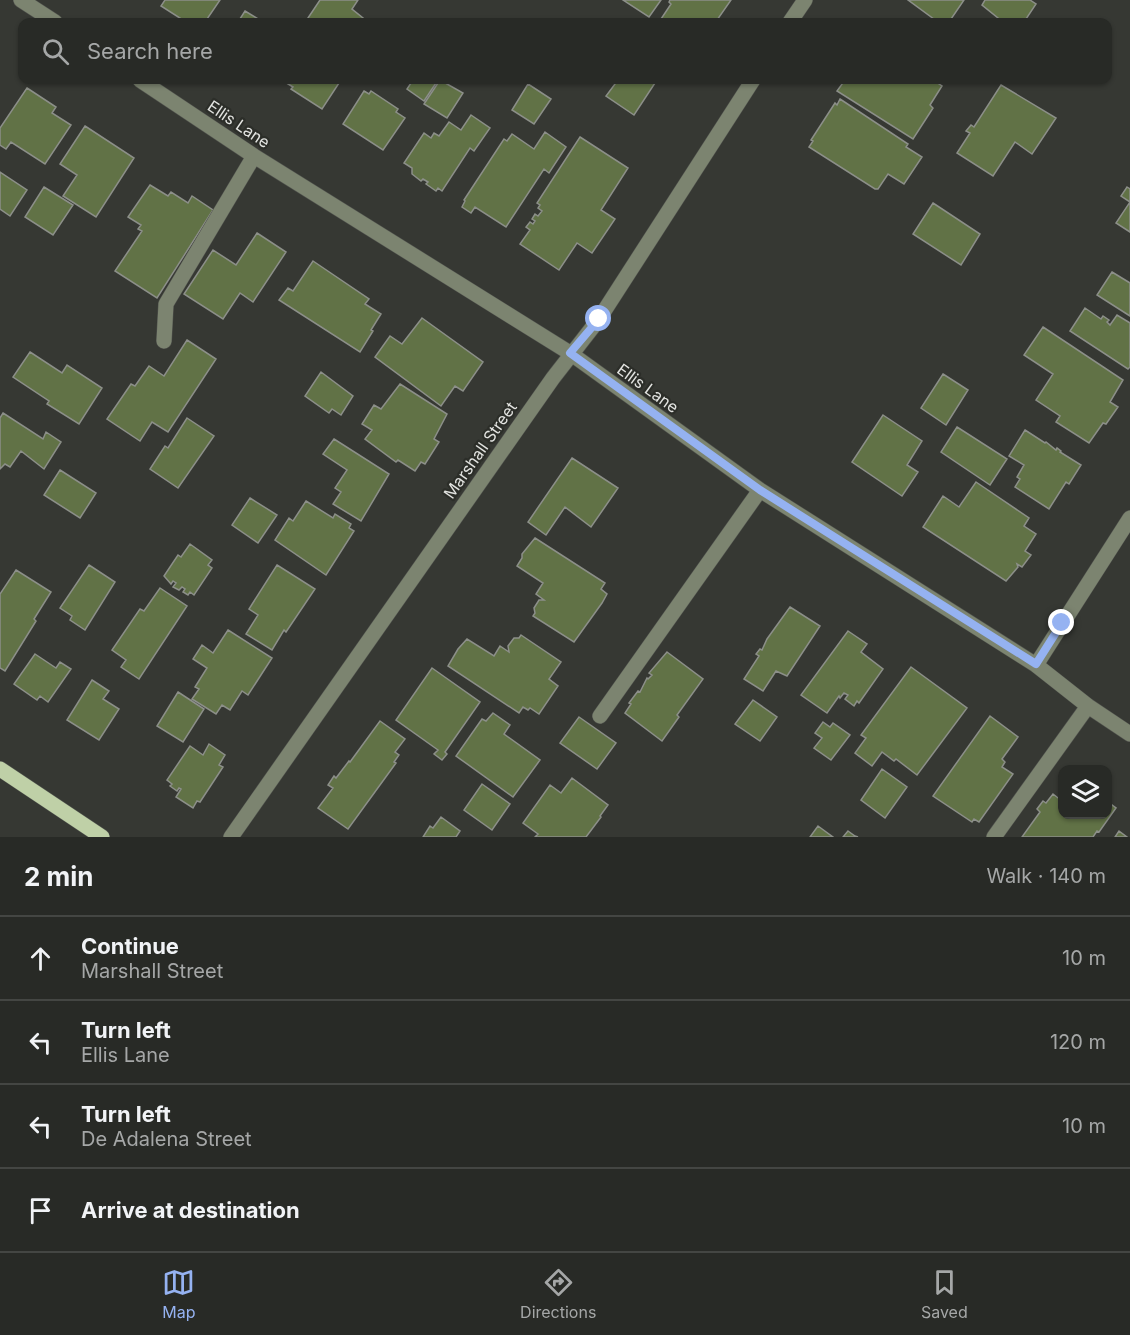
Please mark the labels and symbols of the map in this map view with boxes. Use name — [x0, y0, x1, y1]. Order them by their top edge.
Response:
street label: Ellis Lane — [204, 96, 274, 152]
route start — [585, 305, 611, 331]
street label: Ellis Lane — [613, 359, 683, 417]
street label: Marshall Street — [439, 398, 521, 502]
route end — [1048, 609, 1074, 635]

